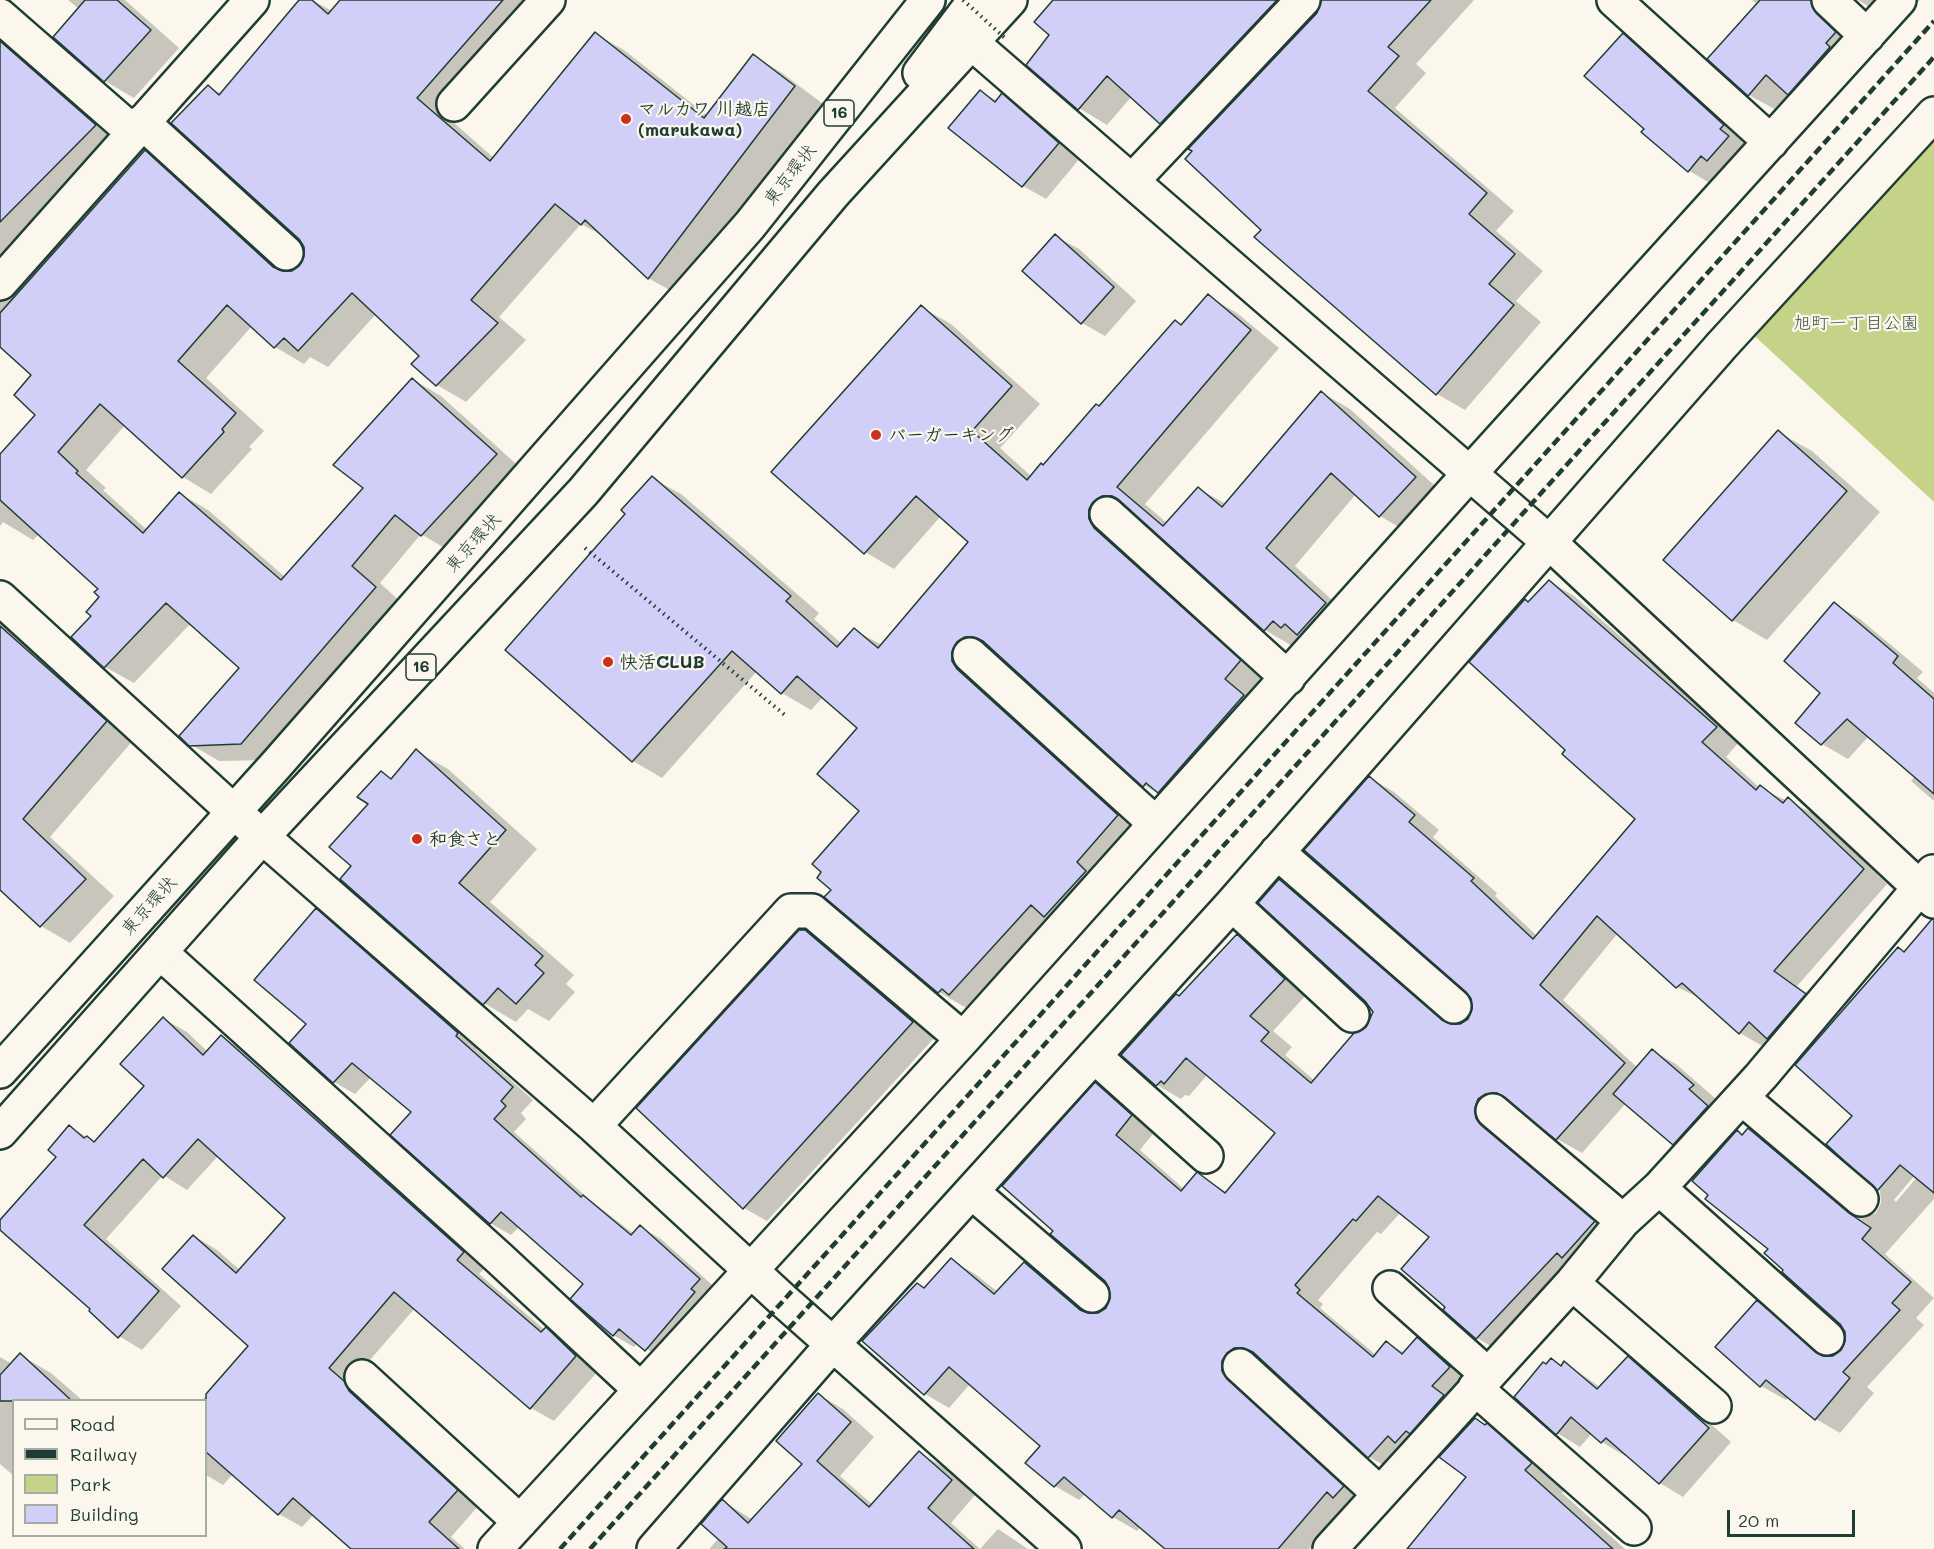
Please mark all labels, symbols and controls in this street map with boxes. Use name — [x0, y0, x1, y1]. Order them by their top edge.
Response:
place label: マルカワ 川越店 (marukawa) — [638, 98, 770, 140]
road number: 16 — [824, 100, 854, 126]
marker: マルカワ 川越店 (marukawa) — [619, 112, 633, 126]
street label: 東京環状 — [759, 140, 821, 210]
park label: 旭町一丁目公園 — [1793, 312, 1919, 334]
place label: バーガーキング — [888, 424, 1014, 446]
marker: バーガーキング — [869, 428, 883, 442]
street label: 東京環状 — [441, 509, 505, 577]
place label: 快活CLUB — [620, 651, 705, 673]
road number: 16 — [406, 654, 436, 680]
marker: 快活CLUB — [601, 655, 615, 669]
place label: 和食さと — [429, 828, 501, 850]
marker: 和食さと — [410, 832, 424, 846]
street label: 東京環状 — [117, 872, 181, 940]
legend — [12, 1399, 207, 1537]
text: Road — [70, 1412, 115, 1436]
text: Railway — [70, 1442, 137, 1466]
text: Park — [70, 1472, 111, 1496]
scale bar — [1730, 1498, 1858, 1536]
text: Building — [70, 1502, 138, 1526]
text: 20 m — [1738, 1508, 1779, 1532]

